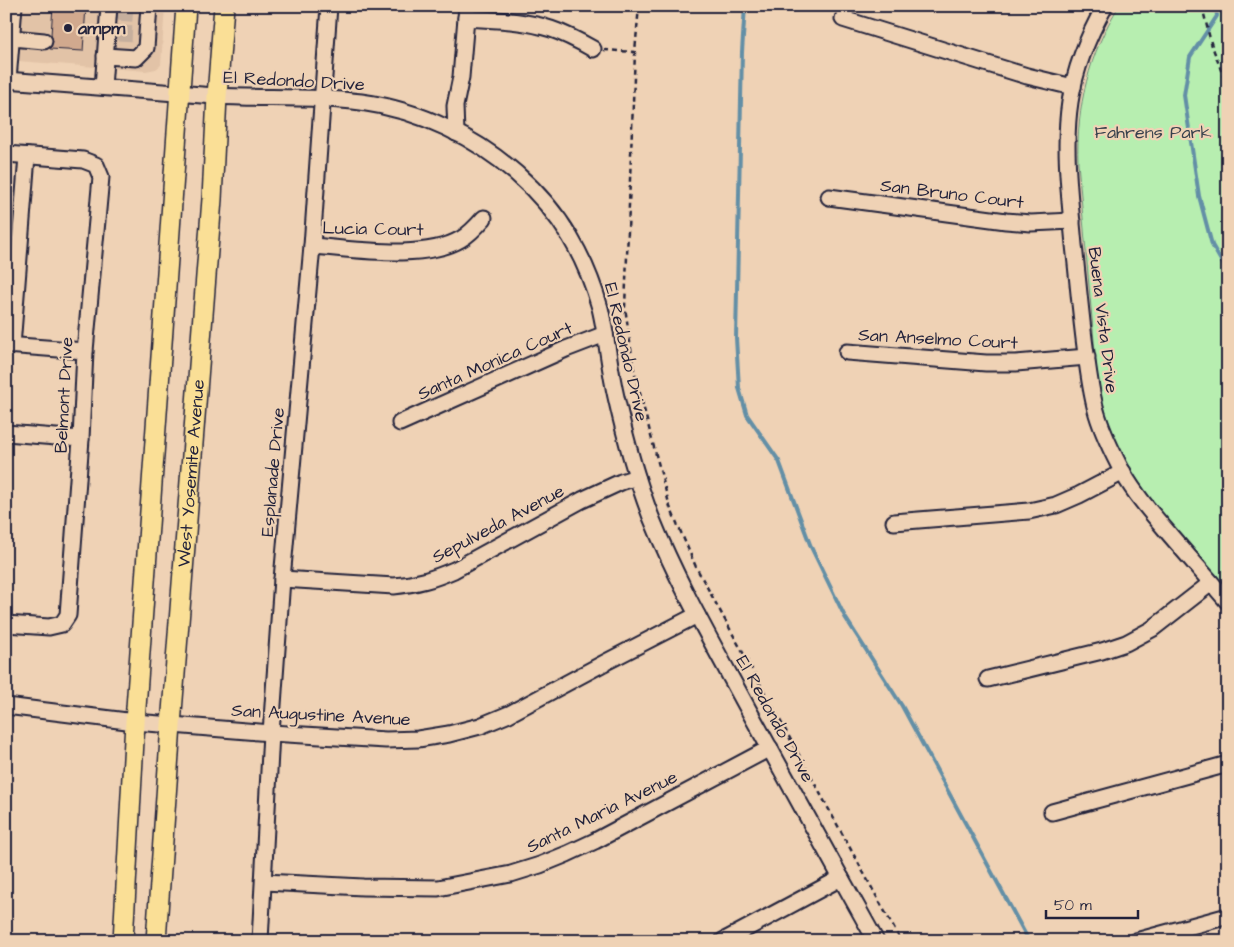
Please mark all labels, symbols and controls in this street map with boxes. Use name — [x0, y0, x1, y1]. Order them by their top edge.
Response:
place label: ampm — [77, 16, 126, 41]
marker: ampm — [62, 22, 74, 34]
street label: El Redondo Drive — [223, 65, 366, 97]
park label: Fahrens Park — [1094, 120, 1212, 145]
street label: San Bruno Court — [879, 173, 1026, 215]
street label: Lucia Court — [322, 216, 425, 242]
street label: Buena Vista Drive — [1082, 245, 1124, 395]
street label: El Redondo Drive — [598, 280, 654, 424]
street label: Santa Monica Court — [414, 315, 577, 406]
street label: San Anselmo Court — [858, 322, 1019, 356]
street label: Belmont Drive — [48, 336, 80, 454]
street label: West Yosemite Avenue — [171, 378, 210, 568]
street label: Esplanade Drive — [255, 406, 291, 538]
street label: Sepulveda Avenue — [427, 478, 569, 569]
street label: El Redondo Drive — [730, 651, 820, 787]
street label: San Augustine Avenue — [231, 698, 412, 733]
street label: Santa Maria Avenue — [522, 765, 682, 859]
scale bar — [1046, 887, 1139, 919]
text: 50 m — [1054, 895, 1092, 916]

